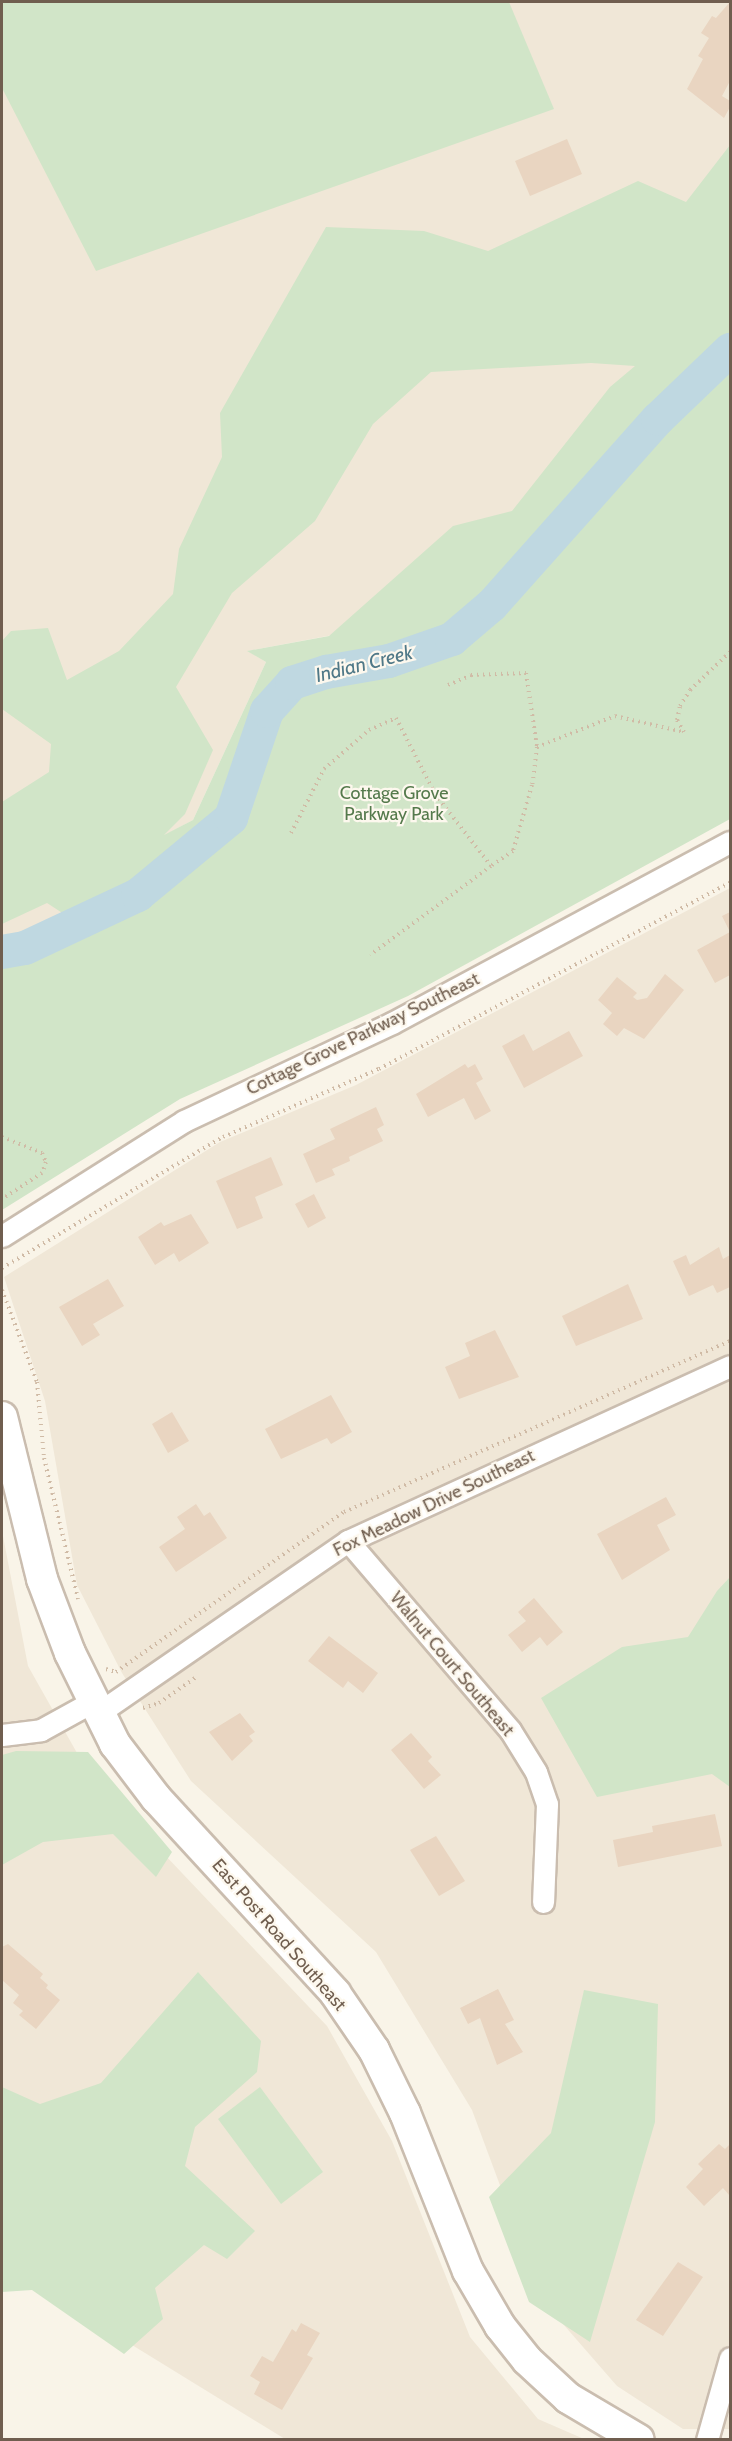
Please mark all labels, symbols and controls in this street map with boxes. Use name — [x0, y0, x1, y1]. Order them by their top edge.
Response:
water label: Indian Creek — [313, 640, 415, 688]
park label: Cottage Grove Parkway Park — [340, 783, 448, 826]
street label: Cottage Grove Parkway Southeast — [243, 968, 483, 1100]
street label: Fox Meadow Drive Southeast — [330, 1445, 538, 1561]
street label: Walnut Court Southeast — [385, 1587, 519, 1741]
street label: East Post Road Southeast — [207, 1855, 351, 2015]

